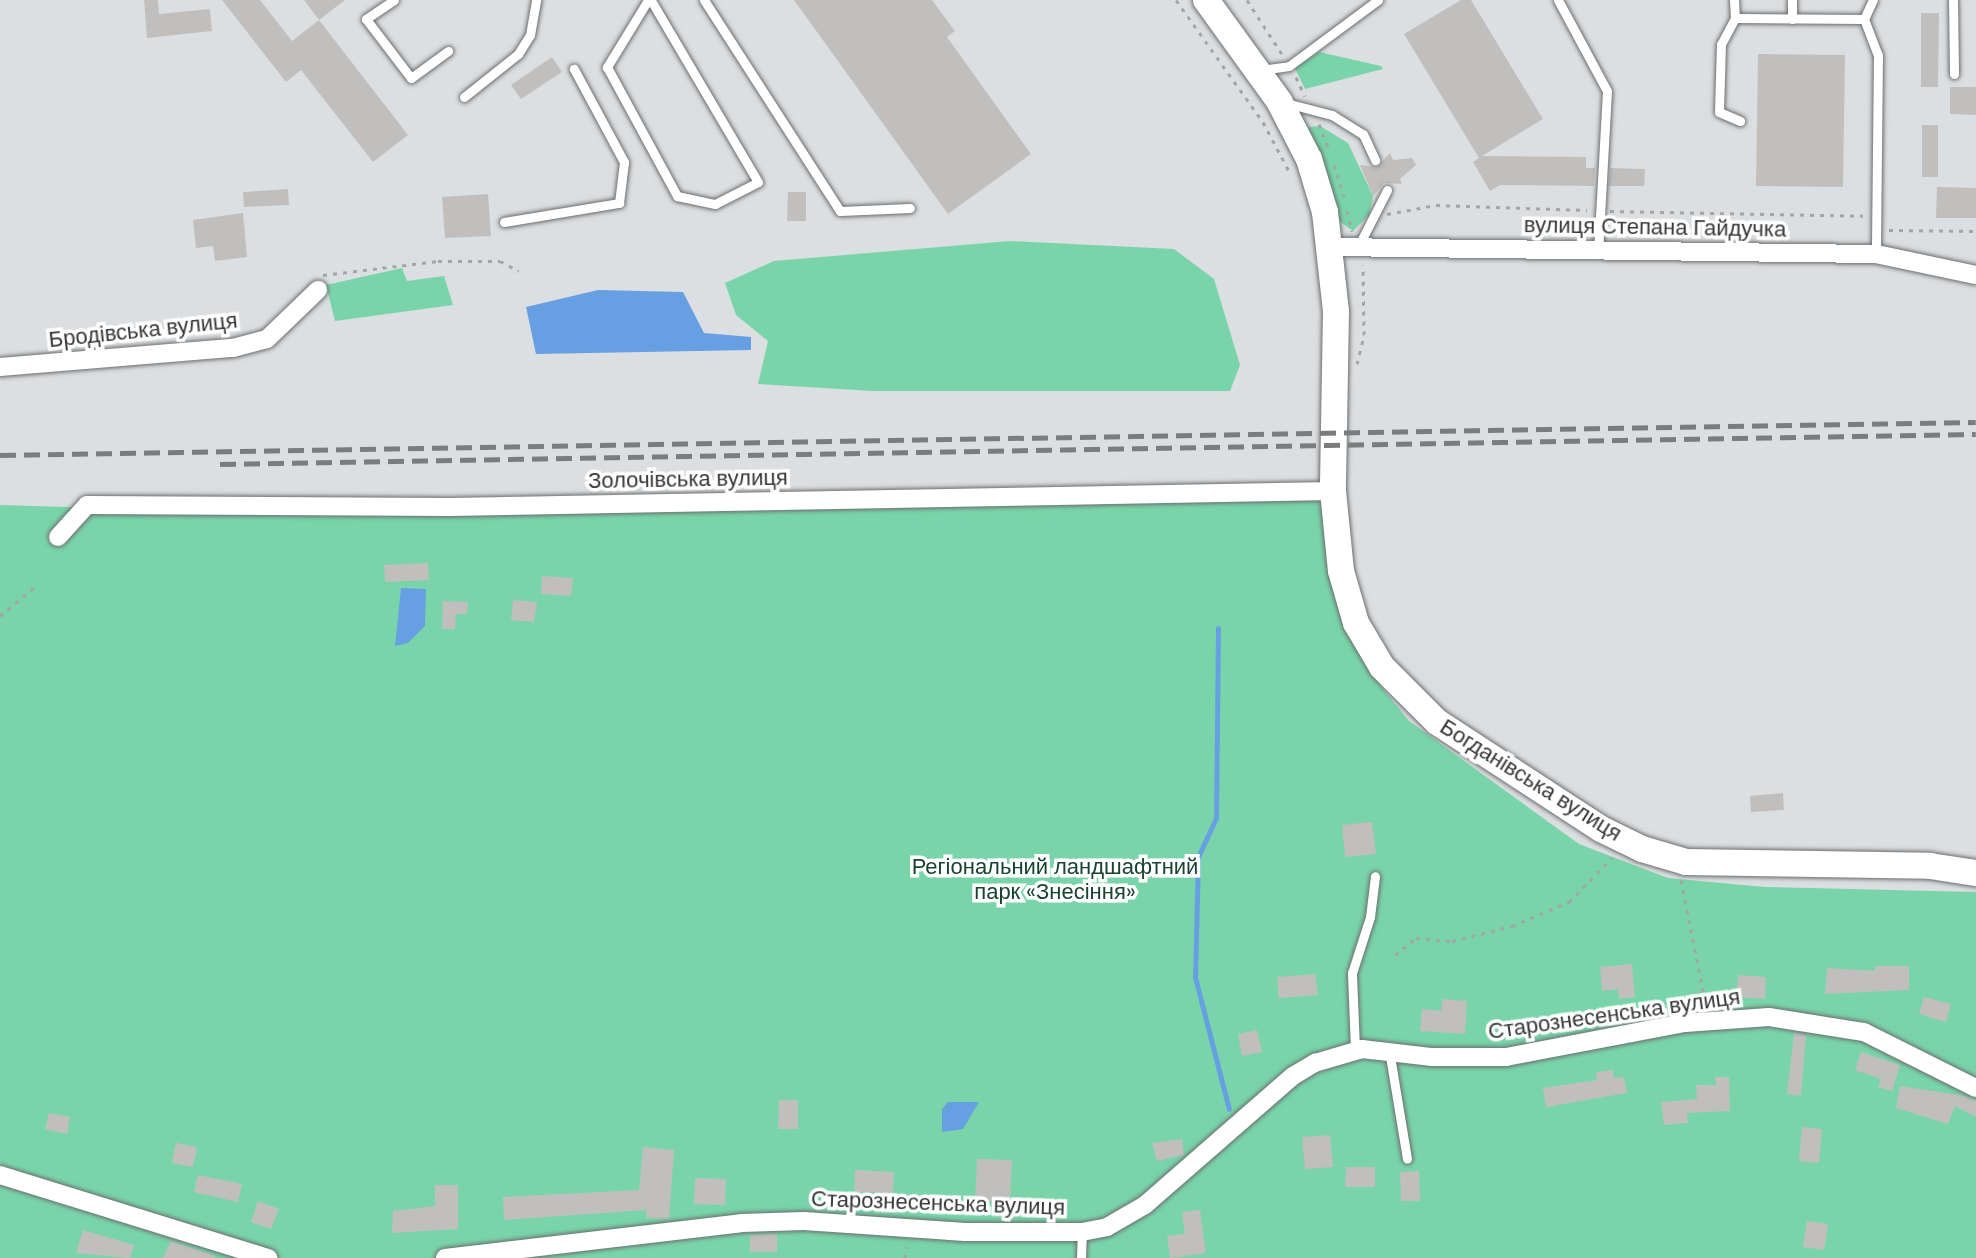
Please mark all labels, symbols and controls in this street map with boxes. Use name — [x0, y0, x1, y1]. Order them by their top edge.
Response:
street label: вулиця Степана Гайдучка — [1524, 212, 1786, 242]
street label: Бродівська вулиця — [47, 307, 239, 353]
street label: Золочівська вулиця — [588, 464, 788, 494]
street label: Богданівська вулиця — [1435, 713, 1627, 847]
park label: Регіональний ландшафтний парк «Знесіння» — [912, 853, 1198, 904]
street label: Старознесенська вулиця — [1486, 983, 1742, 1045]
street label: Старознесенська вулиця — [811, 1185, 1065, 1221]

